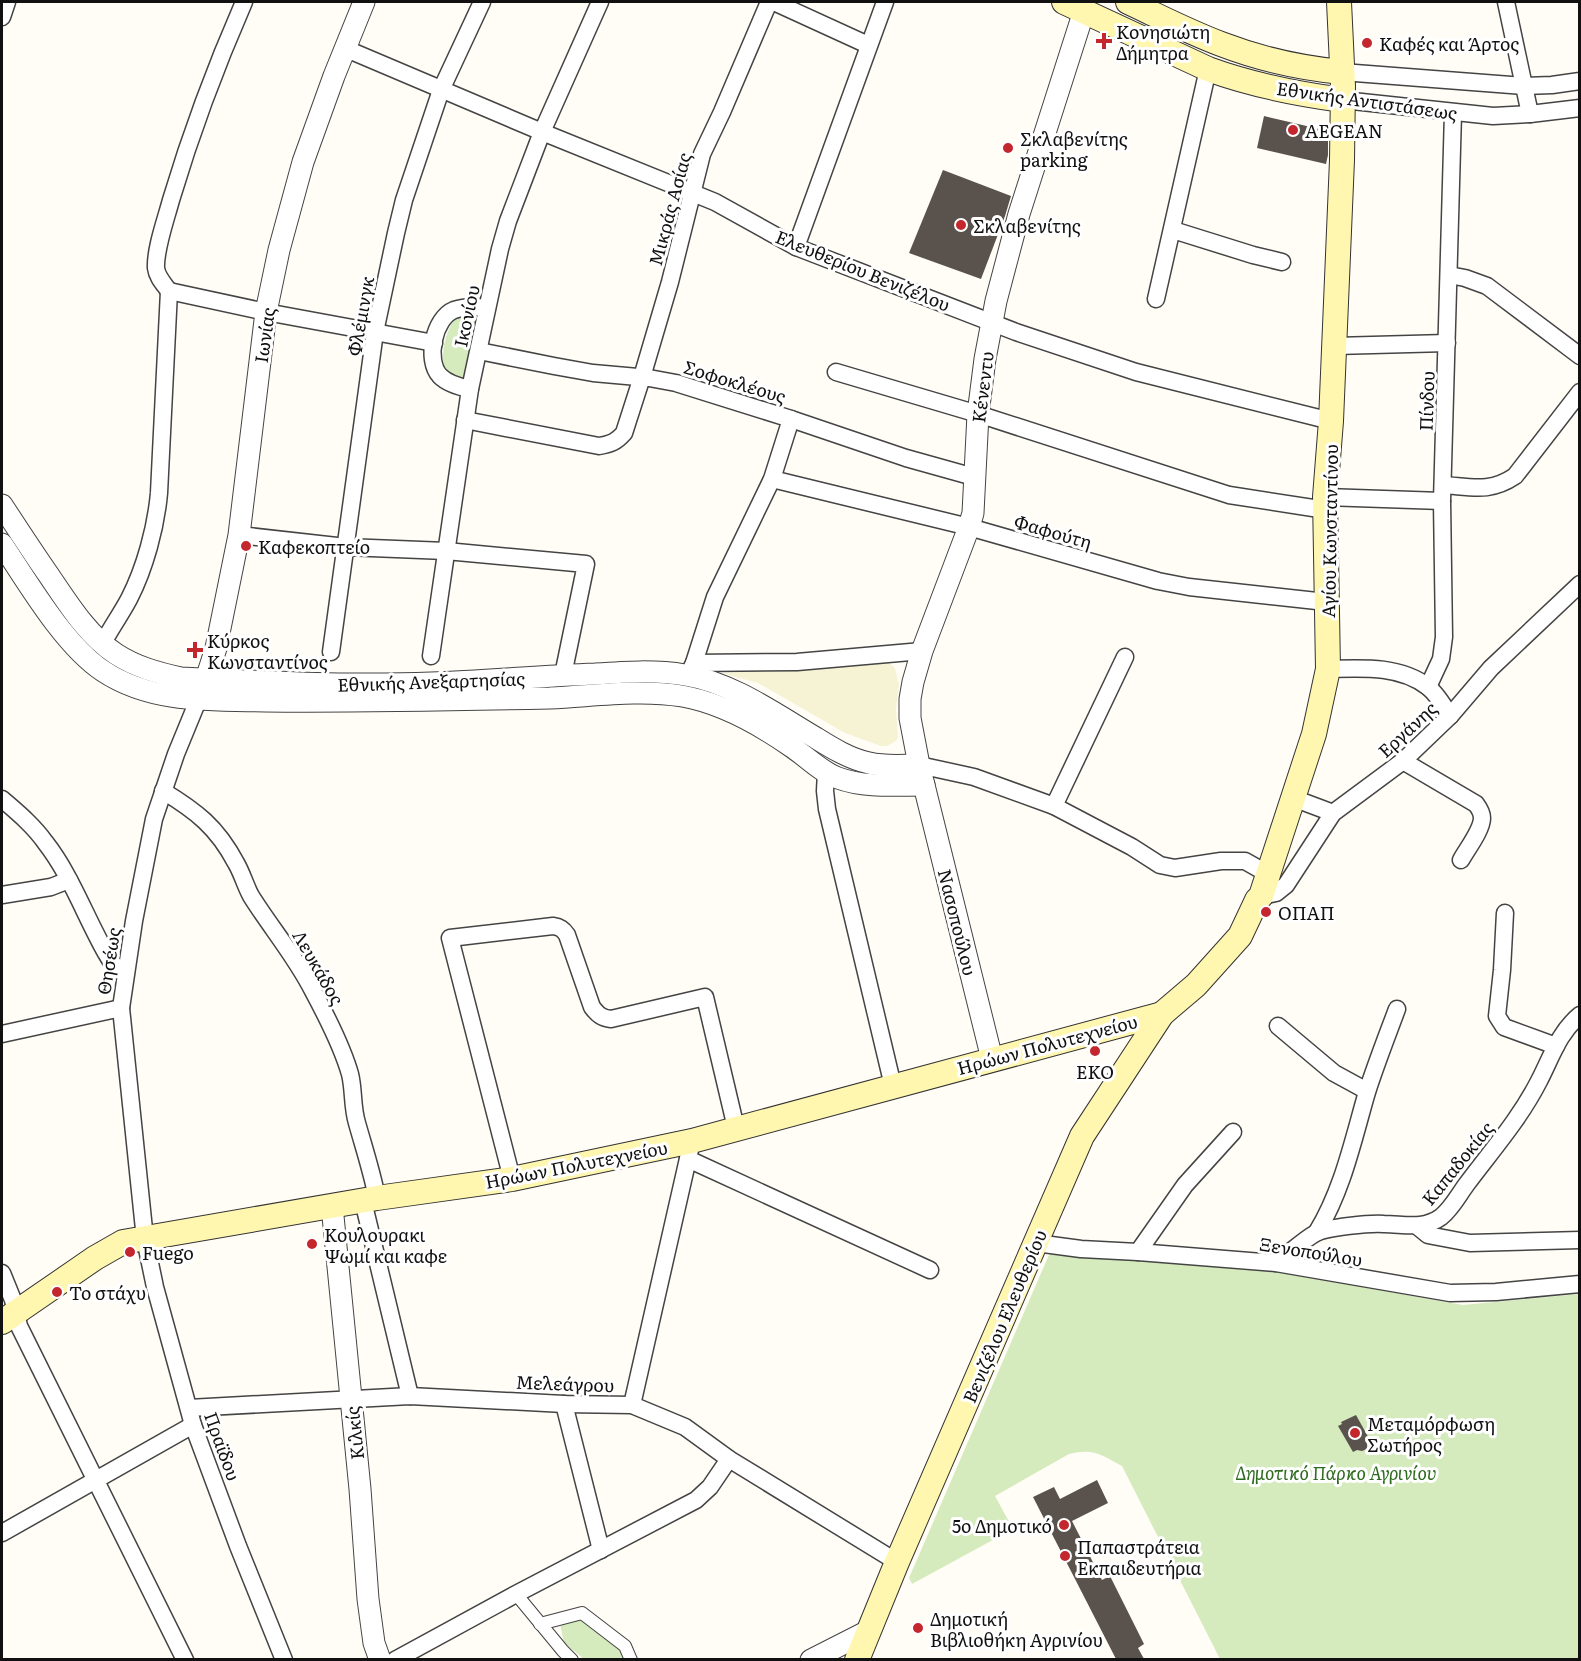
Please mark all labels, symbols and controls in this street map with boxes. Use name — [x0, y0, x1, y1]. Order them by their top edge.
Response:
place label: Κονησιώτη Δήμητρα — [1116, 18, 1210, 66]
place label: Καφές και Άρτος — [1379, 30, 1519, 57]
marker: Κονησιώτη Δήμητρα — [1097, 34, 1111, 48]
marker: Καφές και Άρτος — [1360, 36, 1374, 50]
street label: Εθνικής Αντιστάσεως — [1275, 74, 1459, 126]
place label: AEGEAN — [1305, 117, 1383, 144]
marker: AEGEAN — [1286, 123, 1300, 137]
place label: Σκλαβενίτης parking — [1020, 125, 1128, 173]
marker: Σκλαβενίτης parking — [1001, 141, 1015, 155]
street label: Μικράς Ασίας — [641, 149, 697, 269]
place label: Σκλαβενίτης — [973, 212, 1081, 239]
marker: Σκλαβενίτης — [954, 218, 968, 232]
street label: Ελευθερίου Βενιζέλου — [772, 223, 954, 317]
street label: Φλέμινγκ — [340, 274, 380, 358]
street label: Ικονίου — [446, 282, 486, 350]
street label: Ιωνίας — [247, 305, 281, 365]
street label: Κένεντυ — [964, 350, 1000, 424]
street label: Σοφοκλέους — [680, 353, 790, 409]
street label: Πίνδου — [1411, 370, 1441, 432]
street label: Αγίου Κωνσταντίνου — [1314, 444, 1344, 618]
street label: Φαφούτη — [1011, 507, 1095, 555]
place label: Καφεκοπτείο — [258, 533, 370, 560]
marker: Καφεκοπτείο — [239, 539, 253, 553]
place label: Κύρκος Κωνσταντίνος — [207, 627, 328, 675]
marker: Κύρκος Κωνσταντίνος — [188, 643, 202, 657]
street label: Εθνικής Ανεξαρτησίας — [337, 664, 525, 698]
street label: Εργάνης — [1372, 695, 1442, 763]
street label: Νασοπούλου — [932, 866, 984, 978]
place label: ΟΠΑΠ — [1278, 899, 1335, 926]
marker: ΟΠΑΠ — [1259, 905, 1273, 919]
street label: Λευκάδος — [287, 924, 351, 1010]
street label: Θησέως — [89, 925, 127, 997]
street label: Ηρώων Πολυτεχνείου — [954, 1007, 1140, 1081]
marker: EKO — [1088, 1044, 1102, 1058]
place label: EKO — [1076, 1058, 1114, 1085]
street label: Καπαδοκίας — [1415, 1115, 1499, 1211]
street label: Ηρώων Πολυτεχνείου — [482, 1133, 670, 1195]
place label: Κουλουρακι Ψωμί και καφε — [324, 1221, 447, 1269]
street label: Βενιζέλου Ελευθερίου — [955, 1225, 1053, 1407]
street label: Ξενοπούλου — [1258, 1230, 1364, 1272]
marker: Κουλουρακι Ψωμί και καφε — [305, 1237, 319, 1251]
place label: Fuego — [142, 1239, 194, 1266]
marker: Fuego — [123, 1245, 137, 1259]
place label: Το στάχυ — [69, 1279, 146, 1306]
marker: Το στάχυ — [50, 1285, 64, 1299]
street label: Μελεάγρου — [515, 1368, 615, 1398]
street label: Κιλκίς — [338, 1405, 370, 1461]
street label: Πραϊδου — [198, 1408, 248, 1484]
place label: Μεταμόρφωση Σωτήρος — [1367, 1410, 1495, 1458]
marker: Μεταμόρφωση Σωτήρος — [1348, 1426, 1362, 1440]
park label: Δημοτικό Πάρκο Αγρινίου — [1236, 1459, 1436, 1486]
place label: 5ο Δημοτικό — [952, 1512, 1052, 1539]
marker: 5ο Δημοτικό — [1057, 1518, 1071, 1532]
place label: Παπαστράτεια Εκπαιδευτήρια — [1077, 1533, 1202, 1581]
marker: Παπαστράτεια Εκπαιδευτήρια — [1058, 1549, 1072, 1563]
place label: Δημοτική Βιβλιοθήκη Αγρινίου — [930, 1605, 1103, 1653]
marker: Δημοτική Βιβλιοθήκη Αγρινίου — [911, 1621, 925, 1635]

